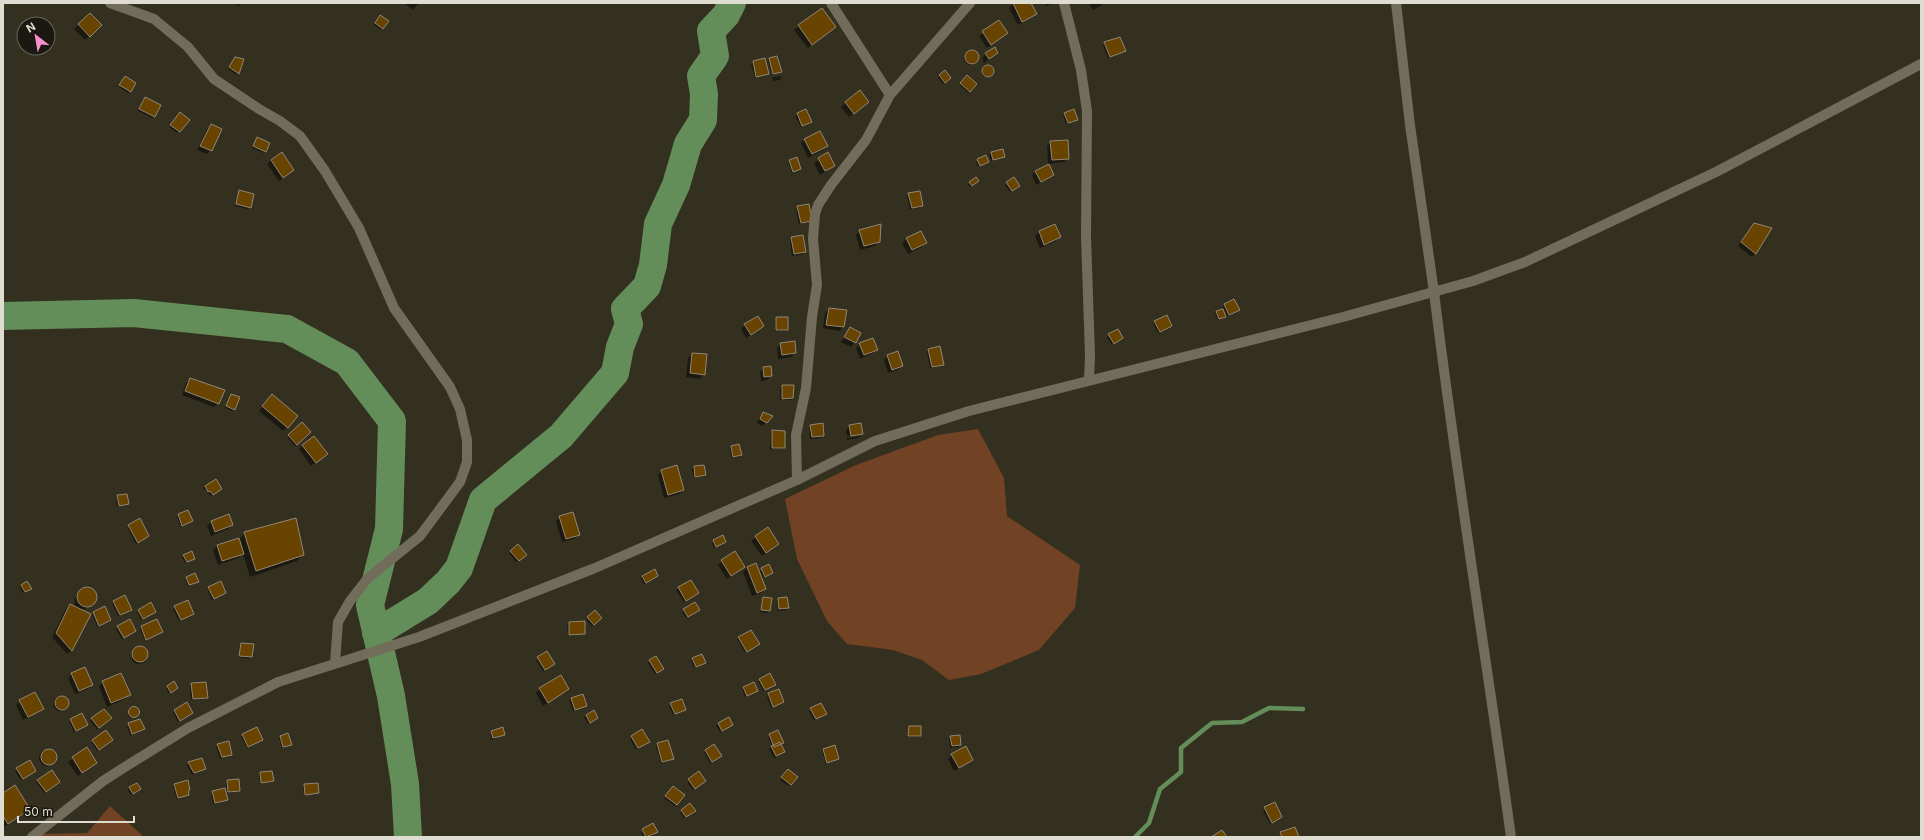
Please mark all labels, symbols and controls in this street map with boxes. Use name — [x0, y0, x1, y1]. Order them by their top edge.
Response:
north arrow — [16, 16, 56, 56]
text: N — [24, 19, 38, 36]
scale bar — [18, 798, 134, 824]
text: 50 m — [24, 804, 53, 819]

